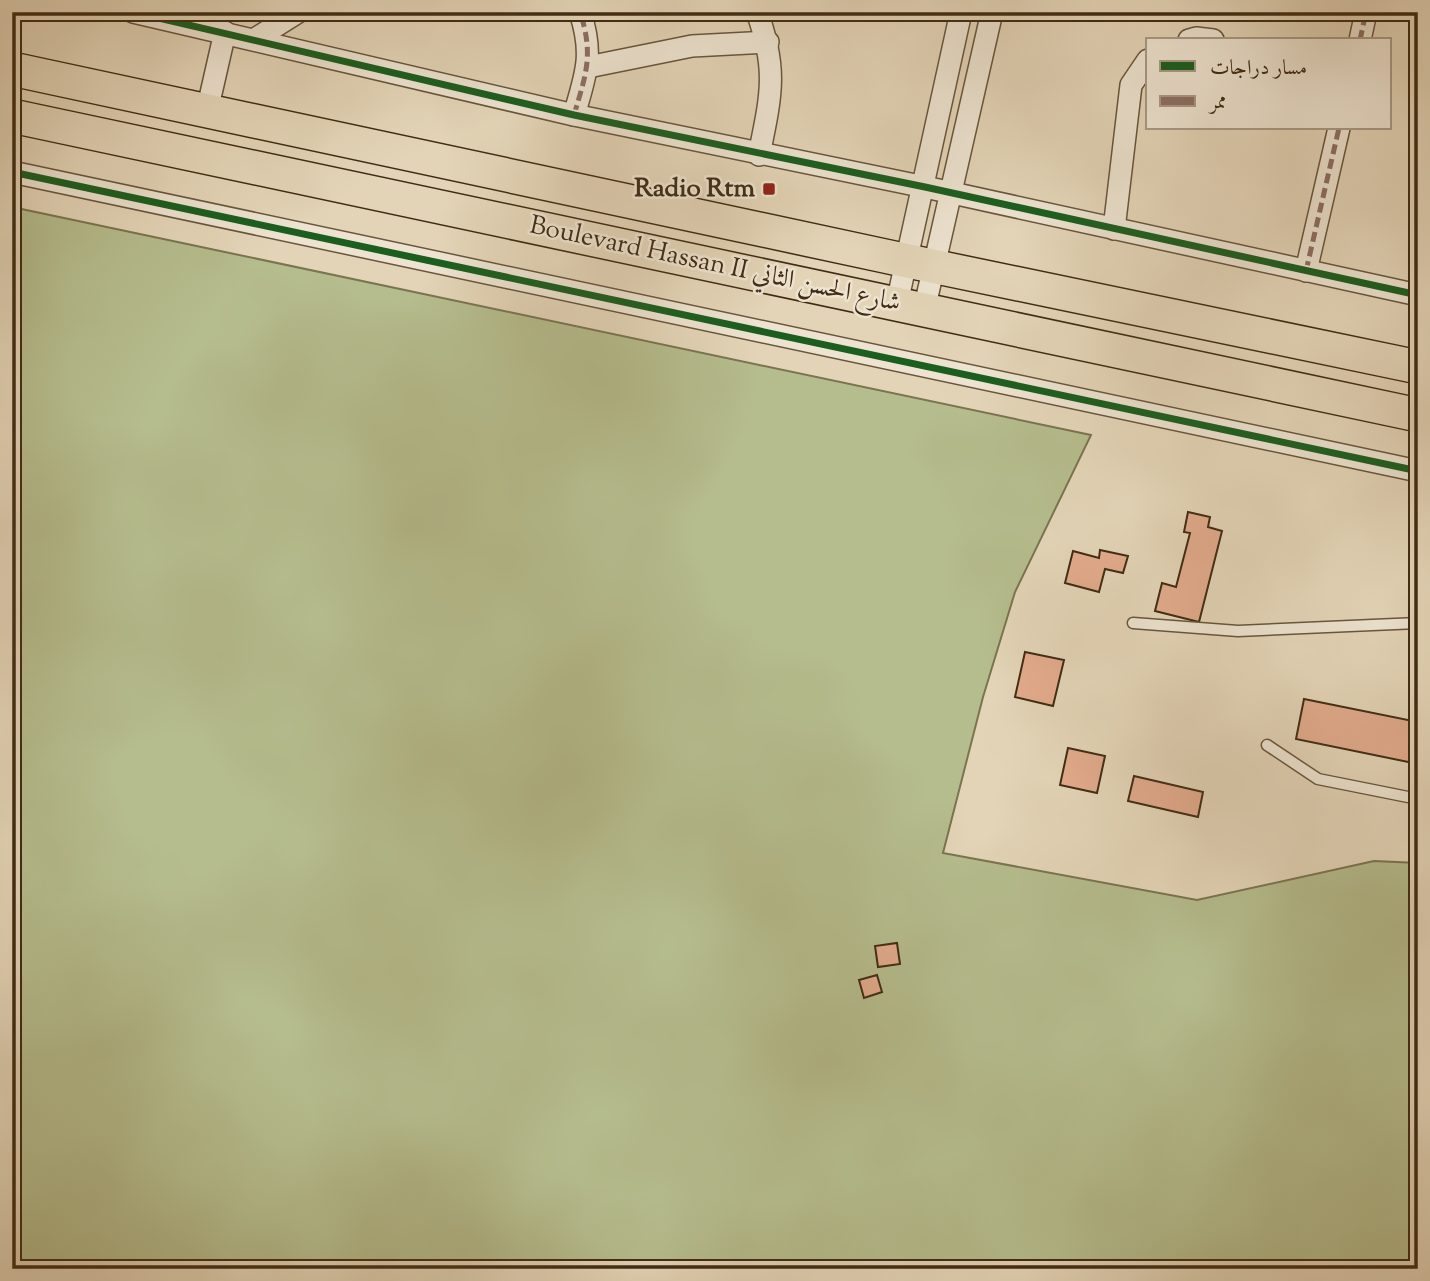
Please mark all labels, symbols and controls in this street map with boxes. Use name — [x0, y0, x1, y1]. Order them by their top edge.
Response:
legend — [1146, 38, 1392, 130]
text: مسار دراجات — [1210, 54, 1307, 84]
text: ممر — [1208, 88, 1227, 118]
place label: Radio Rtm — [634, 171, 755, 208]
marker: Radio Rtm — [761, 181, 777, 197]
street label: Boulevard Hassan II شارع الحسن الثاني — [526, 208, 904, 323]

